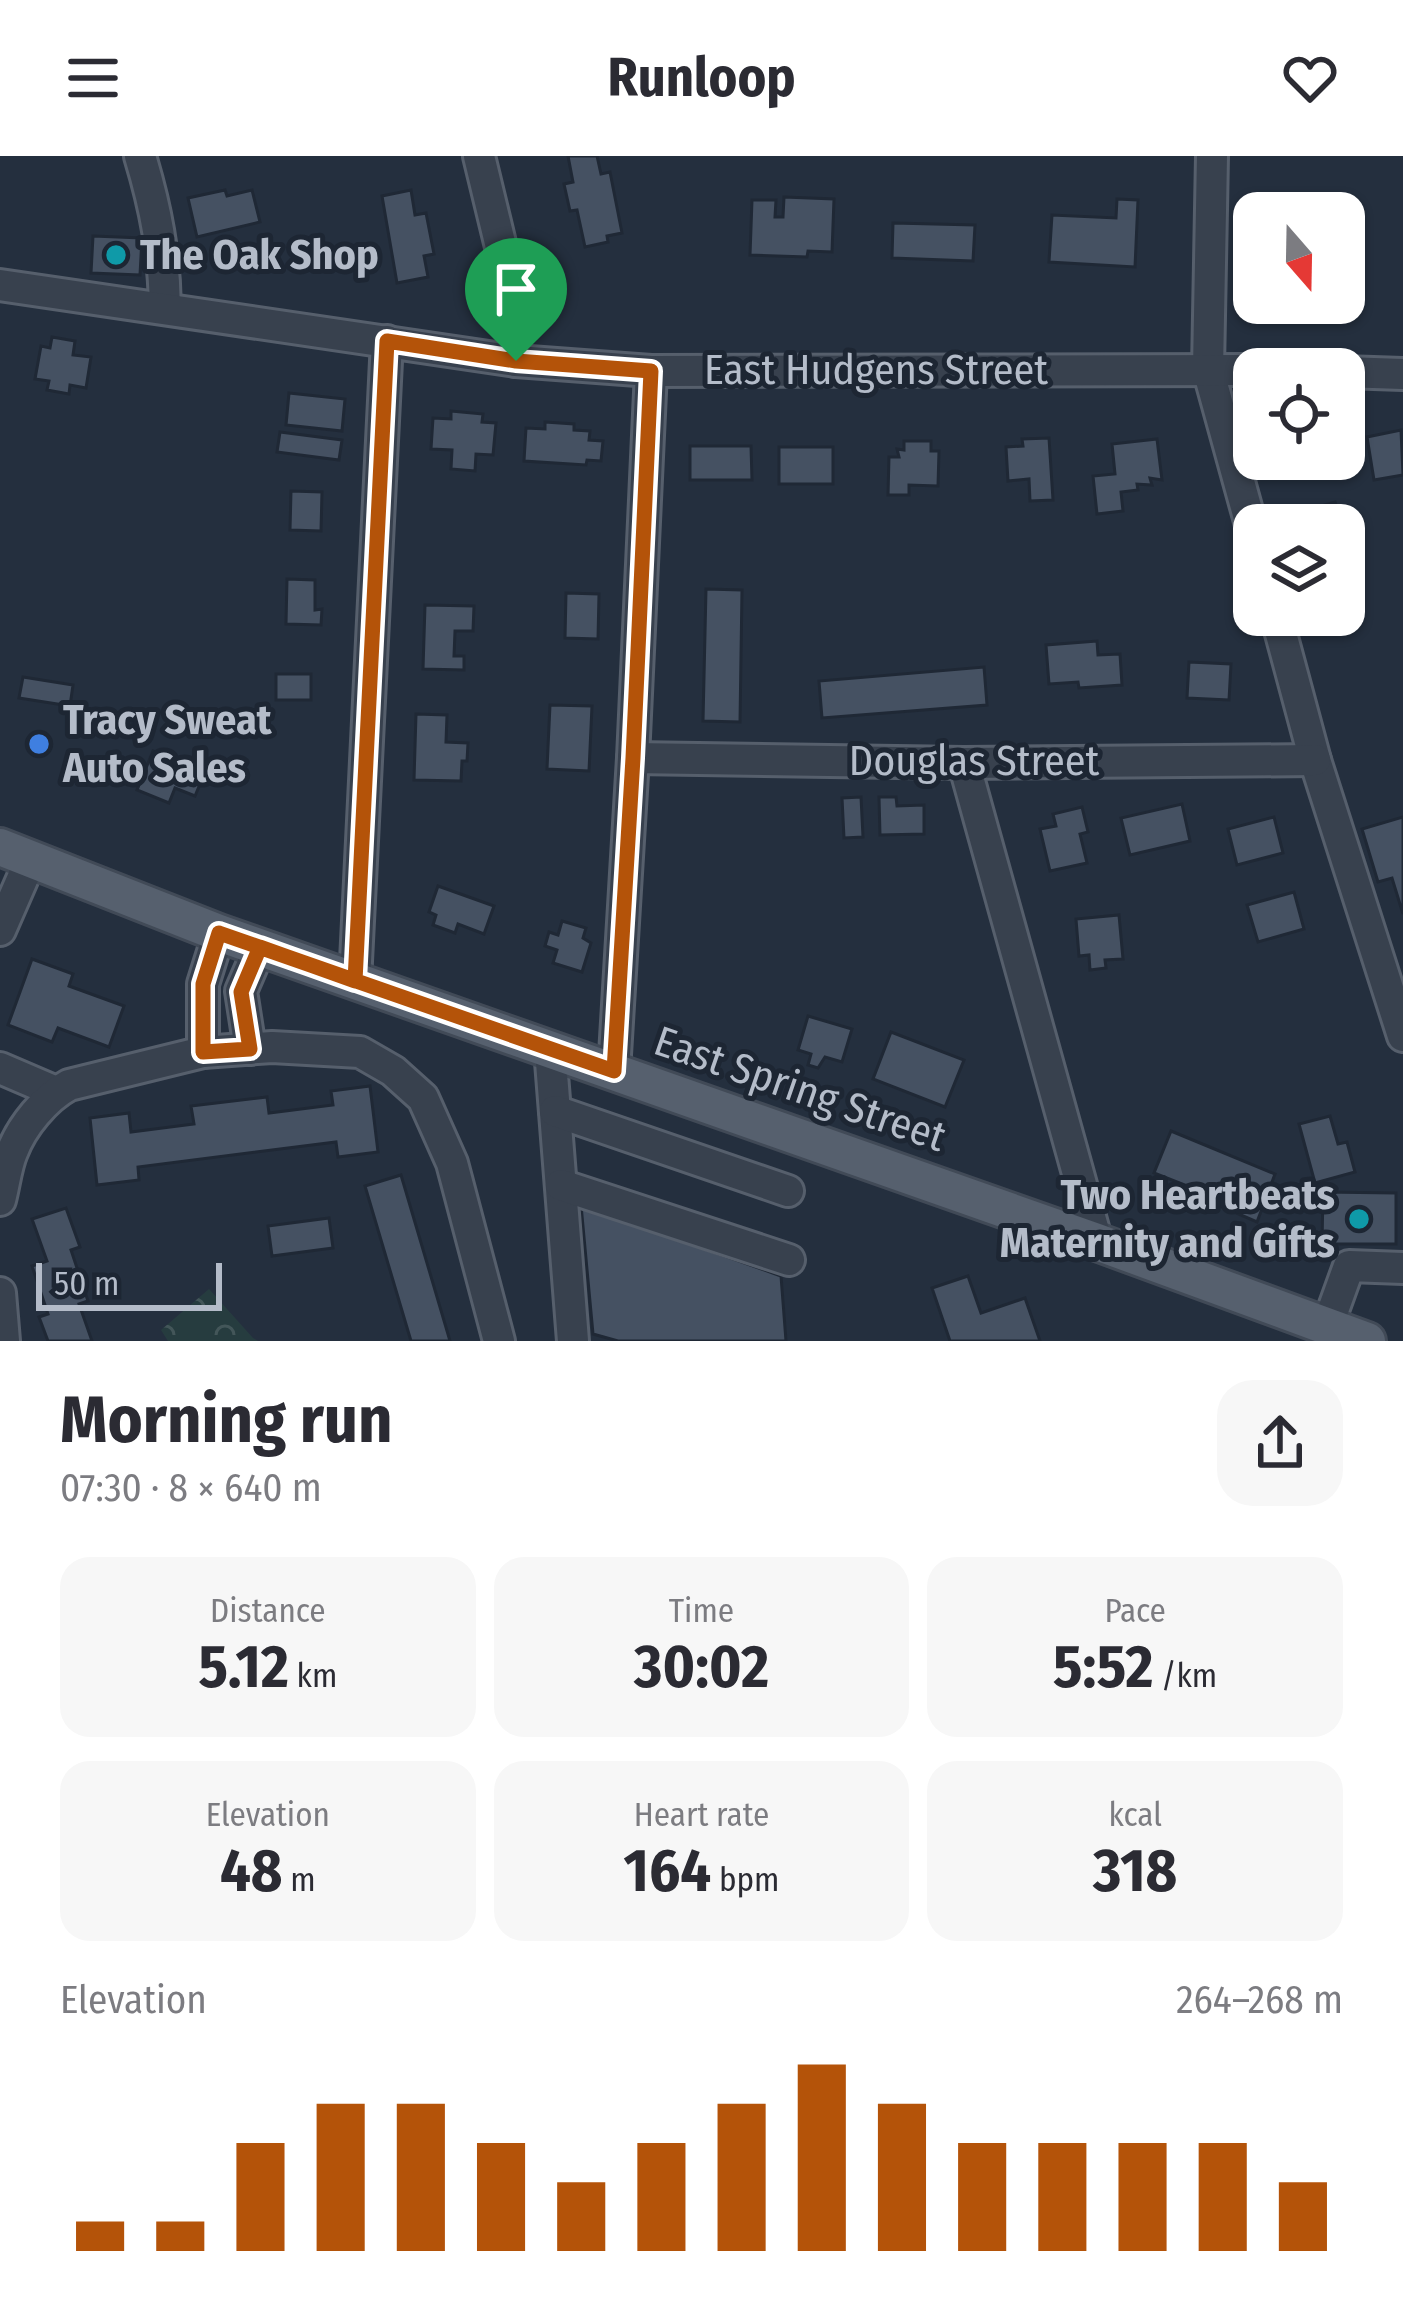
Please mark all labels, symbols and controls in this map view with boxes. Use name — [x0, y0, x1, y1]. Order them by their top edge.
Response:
icon: menu — [60, 45, 126, 111]
icon: heart — [1277, 45, 1343, 111]
text: Runloop — [607, 46, 796, 110]
north arrow — [1233, 192, 1365, 324]
map controls — [1233, 192, 1365, 636]
place label: The Oak Shop — [140, 230, 379, 280]
pin — [465, 238, 567, 361]
marker: The Oak Shop — [103, 242, 129, 268]
icon: arrive — [483, 256, 549, 322]
street label: East Hudgens Street — [704, 345, 1048, 395]
button: locate — [1233, 348, 1365, 480]
button: layers — [1233, 504, 1365, 636]
place label: Tracy Sweat Auto Sales — [62, 695, 273, 793]
marker: Tracy Sweat Auto Sales — [26, 731, 52, 757]
street label: Douglas Street — [849, 736, 1099, 786]
street label: East Spring Street — [648, 1016, 952, 1162]
place label: Two Heartbeats Maternity and Gifts — [1000, 1170, 1335, 1268]
marker: Two Heartbeats Maternity and Gifts — [1346, 1206, 1372, 1232]
scale bar — [36, 1257, 222, 1310]
text: 50 m — [54, 1264, 119, 1304]
text: Morning run — [60, 1380, 393, 1459]
button: share — [1217, 1380, 1343, 1506]
text: 07:30 · 8 × 640 m — [60, 1465, 322, 1511]
text: Distance — [210, 1591, 326, 1631]
text: Time — [669, 1591, 734, 1631]
text: Pace — [1104, 1591, 1166, 1631]
text: 5.12 — [198, 1631, 289, 1703]
text: 30:02 — [634, 1631, 769, 1703]
text: 5:52 — [1053, 1631, 1153, 1703]
text: km — [289, 1656, 337, 1696]
text: /km — [1153, 1656, 1217, 1696]
text: Elevation — [206, 1795, 330, 1835]
text: Heart rate — [634, 1795, 769, 1835]
text: kcal — [1108, 1795, 1162, 1835]
text: 48 — [220, 1835, 283, 1907]
text: 164 — [624, 1835, 711, 1907]
text: 318 — [1093, 1835, 1177, 1907]
text: m — [283, 1860, 316, 1900]
text: bpm — [711, 1860, 779, 1900]
text: Elevation — [60, 1977, 207, 2023]
text: 264–268 m — [1176, 1977, 1343, 2023]

